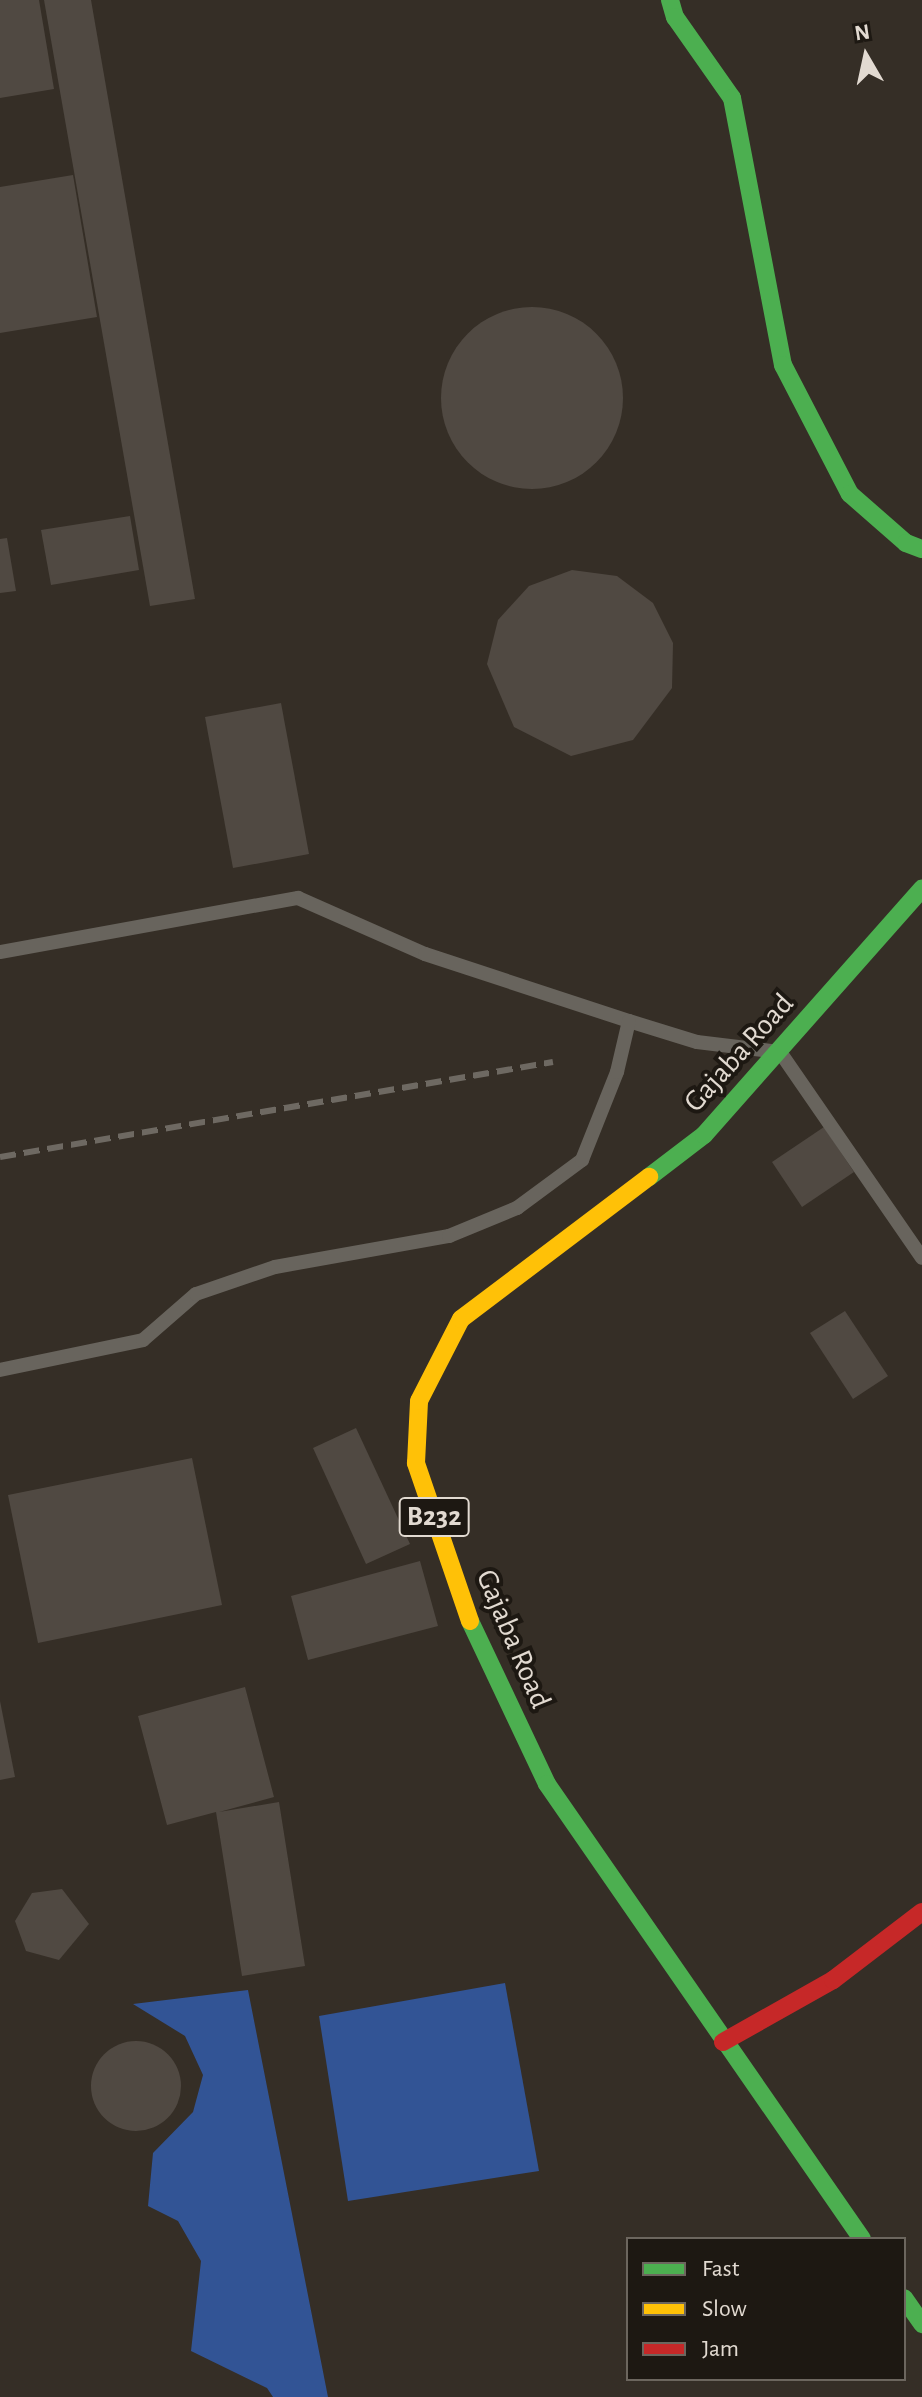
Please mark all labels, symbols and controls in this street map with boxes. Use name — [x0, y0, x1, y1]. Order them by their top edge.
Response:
north arrow — [826, 16, 906, 96]
text: N — [853, 20, 872, 44]
street label: Gajaba Road — [676, 986, 802, 1120]
road number: B232 — [398, 1493, 470, 1541]
street label: Gajaba Road — [468, 1564, 558, 1714]
legend — [626, 2237, 906, 2381]
text: Fast — [702, 2257, 739, 2281]
text: Slow — [702, 2297, 747, 2321]
text: Jam — [702, 2337, 739, 2361]

